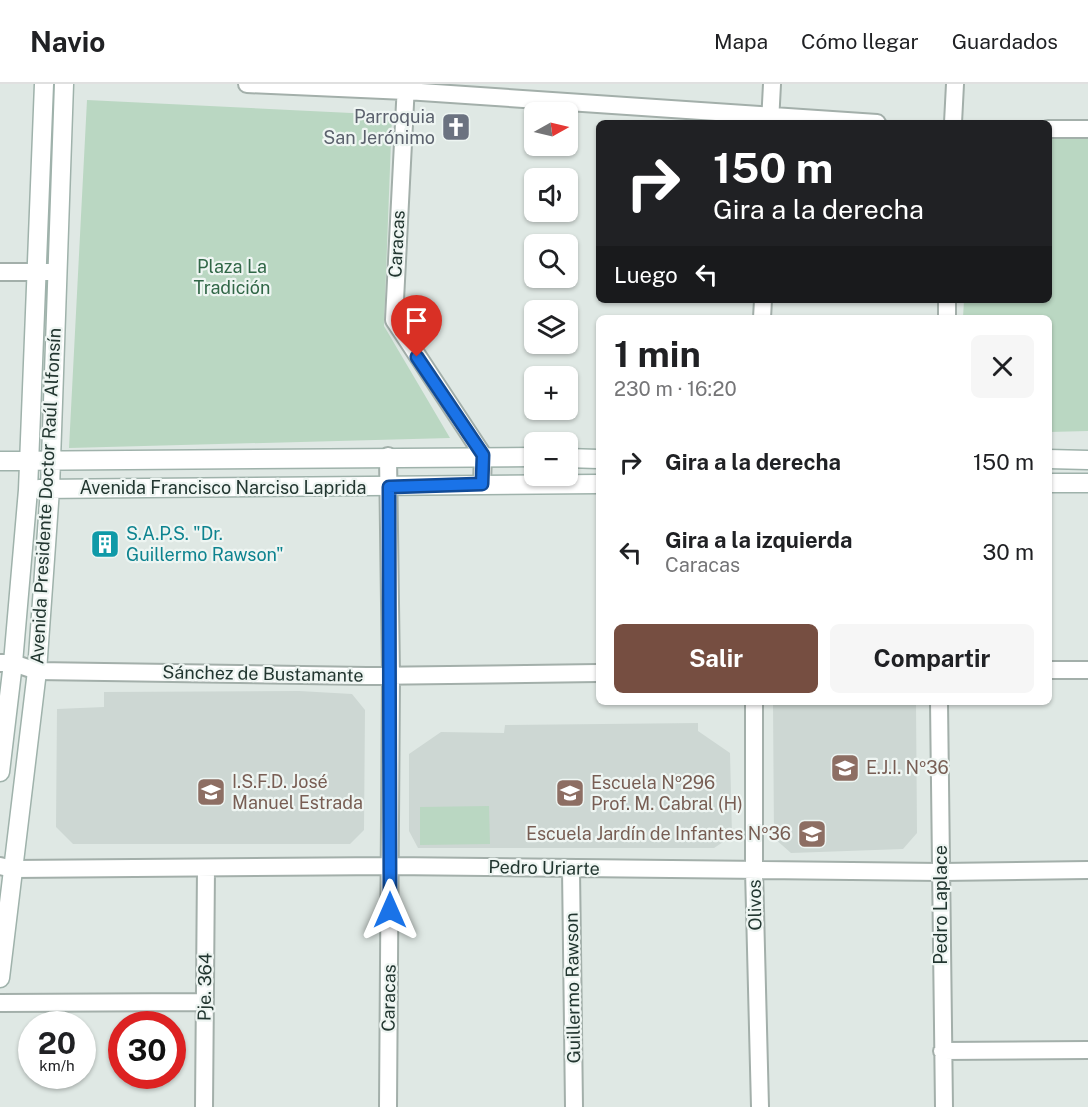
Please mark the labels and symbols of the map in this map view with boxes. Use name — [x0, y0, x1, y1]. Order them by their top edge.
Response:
north arrow — [524, 102, 578, 156]
place label: Parroquia San Jerónimo — [323, 106, 435, 148]
church icon: Parroquia San Jerónimo — [440, 111, 472, 143]
street label: Caracas — [384, 210, 409, 278]
park label: Plaza La Tradición — [194, 256, 270, 298]
pin — [391, 295, 442, 357]
street label: Avenida Presidente Doctor Raúl Alfonsín — [26, 327, 65, 665]
street label: Avenida Francisco Narciso Laprida — [80, 477, 366, 498]
place label: S.A.P.S. "Dr. Guillermo Rawson" — [126, 523, 284, 565]
building icon: S.A.P.S. "Dr. Guillermo Rawson" — [89, 528, 121, 560]
street label: Sánchez de Bustamante — [162, 661, 364, 686]
school or university icon: E.J.I. Nº36 — [829, 752, 861, 784]
place label: E.J.I. Nº36 — [866, 757, 949, 778]
place label: I.S.F.D. José Manuel Estrada — [232, 771, 363, 813]
place label: Escuela Nº296 Prof. M. Cabral (H) — [591, 772, 743, 814]
school or university icon: I.S.F.D. José Manuel Estrada — [195, 776, 227, 808]
school or university icon: Escuela Nº296 Prof. M. Cabral (H) — [554, 777, 586, 809]
school or university icon: Escuela Jardín de Infantes Nº36 — [796, 818, 828, 850]
place label: Escuela Jardín de Infantes Nº36 — [526, 823, 791, 844]
street label: Pedro Laplace — [930, 845, 951, 965]
street label: Pedro Uriarte — [488, 856, 600, 879]
position arrow — [358, 878, 422, 942]
street label: Olivos — [744, 879, 765, 931]
street label: Guillermo Rawson — [561, 912, 584, 1064]
street label: Pje. 364 — [193, 953, 216, 1021]
street label: Caracas — [377, 964, 400, 1032]
speed limit sign: 30 — [108, 1011, 186, 1089]

